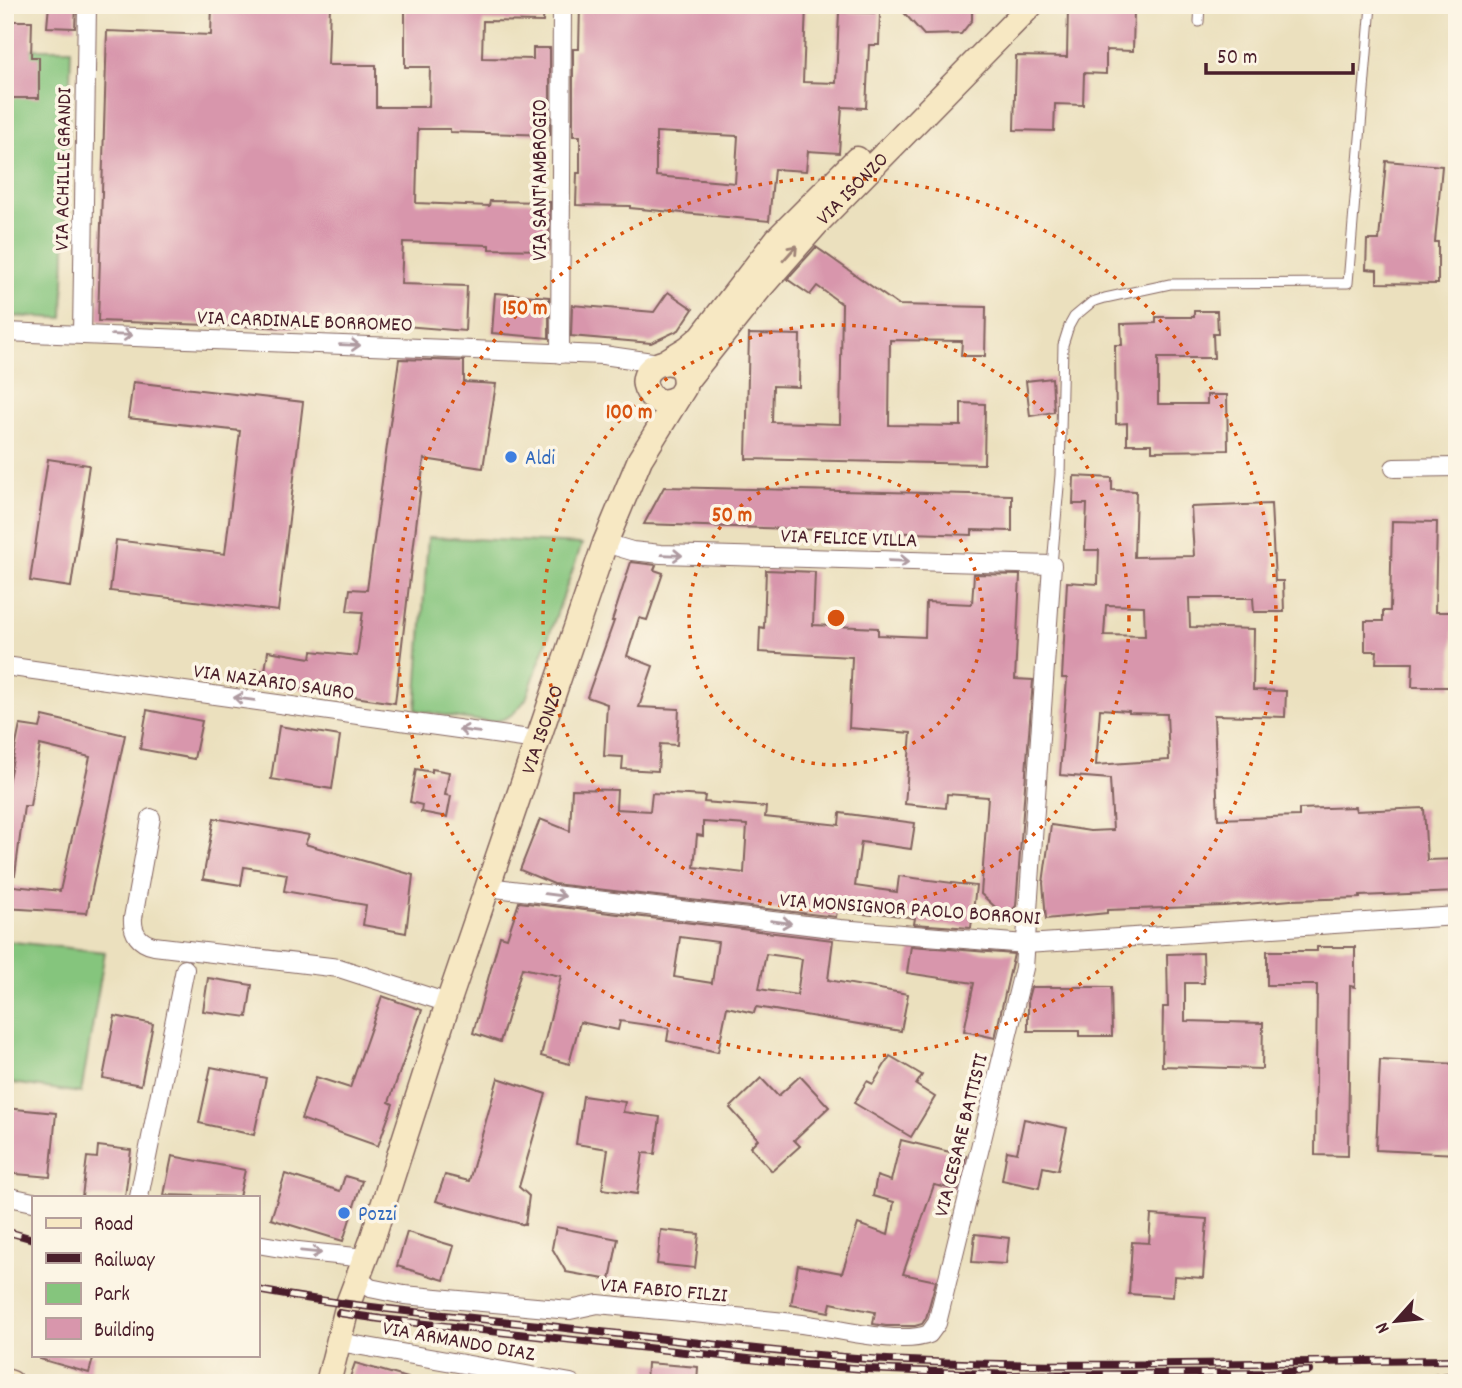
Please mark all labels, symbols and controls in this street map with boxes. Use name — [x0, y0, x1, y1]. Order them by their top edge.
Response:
scale bar — [1206, 32, 1354, 76]
text: 50 m — [1217, 44, 1257, 74]
street label: VIA ACHILLE GRANDI — [49, 87, 81, 251]
street label: VIA SANT'AMBROGIO — [527, 99, 557, 261]
street label: VIA ISONZO — [811, 146, 897, 233]
one-way arrow — [781, 245, 798, 262]
text: 150 m — [502, 295, 548, 325]
street label: VIA CARDINALE BORROMEO — [197, 304, 413, 342]
one-way arrow — [111, 329, 134, 342]
one-way arrow — [338, 339, 361, 352]
text: 100 m — [606, 399, 652, 429]
place label: Aldi — [525, 445, 555, 475]
marker: Aldi — [503, 449, 519, 465]
text: 50 m — [712, 502, 752, 532]
street label: VIA FELICE VILLA — [780, 523, 918, 557]
one-way arrow — [660, 548, 683, 561]
one-way arrow — [887, 554, 910, 567]
centre of rings — [824, 606, 848, 630]
street label: VIA NAZARIO SAURO — [191, 658, 356, 710]
street label: VIA ISONZO — [515, 682, 573, 779]
one-way arrow — [233, 693, 256, 706]
one-way arrow — [458, 724, 481, 737]
street label: VIA MONSIGNOR PAOLO BORRONI — [778, 887, 1042, 935]
one-way arrow — [543, 889, 566, 902]
one-way arrow — [769, 915, 792, 928]
street label: VIA CESARE BATTISTI — [928, 1051, 998, 1220]
legend — [32, 1196, 259, 1356]
place label: Pozzi — [358, 1201, 397, 1231]
marker: Pozzi — [336, 1205, 352, 1221]
text: Road — [94, 1211, 133, 1241]
one-way arrow — [299, 1246, 322, 1259]
text: Railway — [94, 1247, 155, 1277]
street label: VIA FABIO FILZI — [599, 1271, 729, 1313]
text: Park — [94, 1281, 130, 1311]
north arrow — [1360, 1286, 1430, 1356]
street label: VIA ARMANDO DIAZ — [380, 1315, 538, 1371]
text: Building — [94, 1317, 154, 1347]
text: N — [1370, 1317, 1398, 1337]

